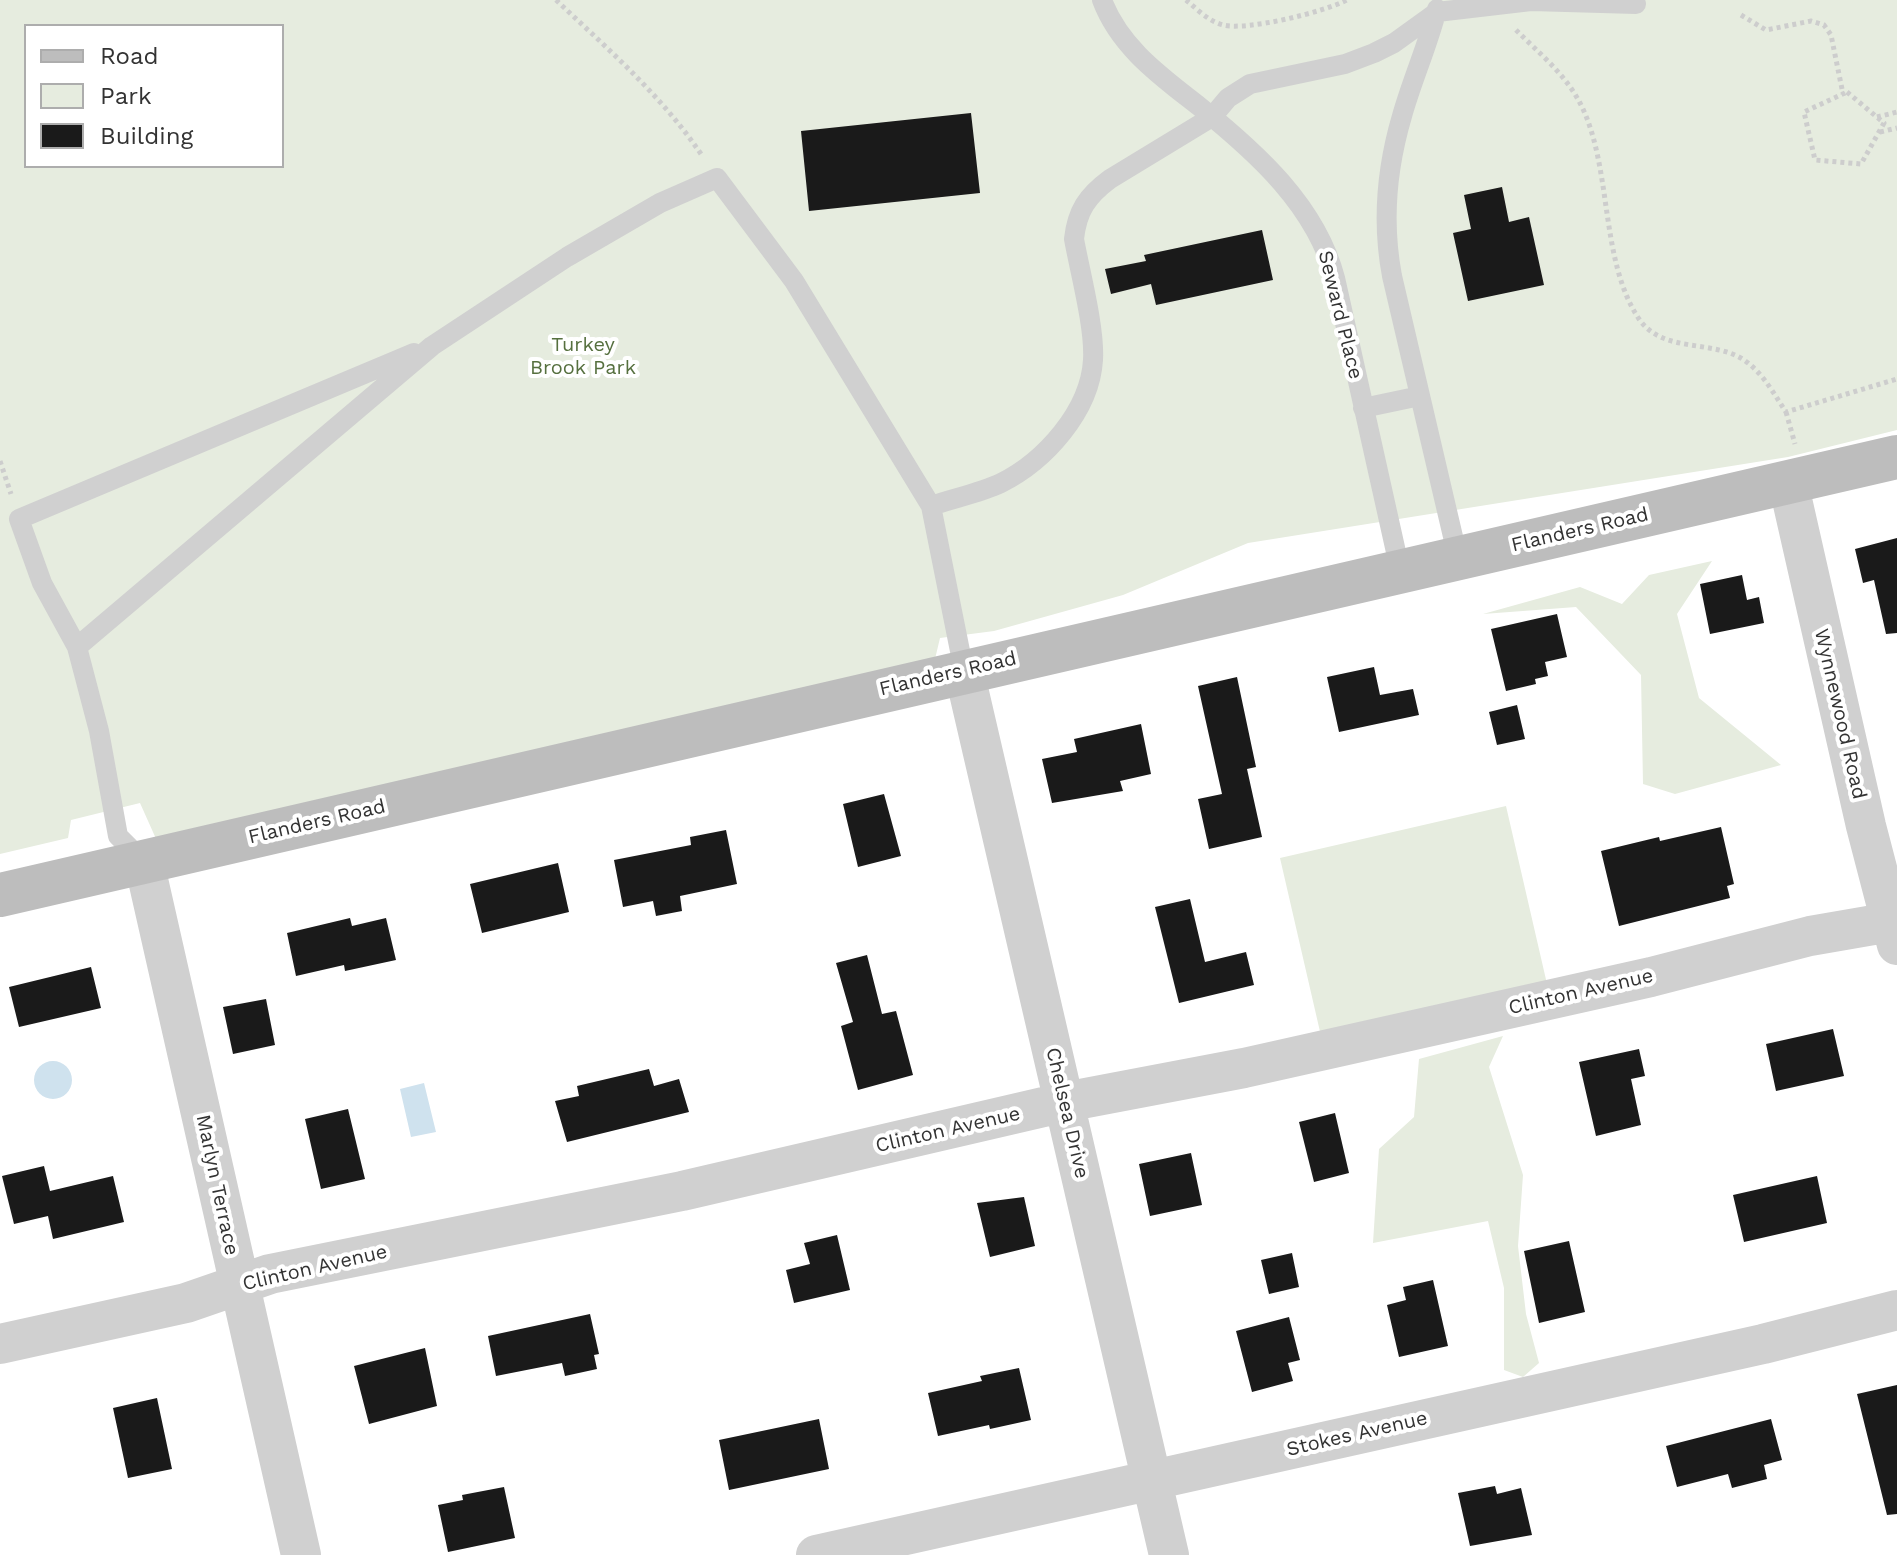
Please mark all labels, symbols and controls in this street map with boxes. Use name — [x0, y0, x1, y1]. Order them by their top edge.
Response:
legend — [24, 24, 284, 168]
text: Road — [100, 42, 159, 70]
text: Park — [100, 82, 152, 110]
text: Building — [100, 122, 193, 150]
street label: Seward Place — [1312, 248, 1368, 382]
park label: Turkey Brook Park — [530, 333, 636, 380]
street label: Flanders Road — [1509, 503, 1651, 557]
street label: Wynnewood Road — [1809, 626, 1871, 802]
street label: Flanders Road — [877, 647, 1019, 701]
street label: Flanders Road — [246, 795, 388, 849]
street label: Clinton Avenue — [1506, 964, 1656, 1020]
street label: Chelsea Drive — [1040, 1045, 1094, 1181]
street label: Clinton Avenue — [873, 1102, 1023, 1158]
street label: Marlyn Terrace — [190, 1113, 244, 1257]
street label: Clinton Avenue — [240, 1240, 390, 1296]
street label: Stokes Avenue — [1284, 1406, 1430, 1462]

